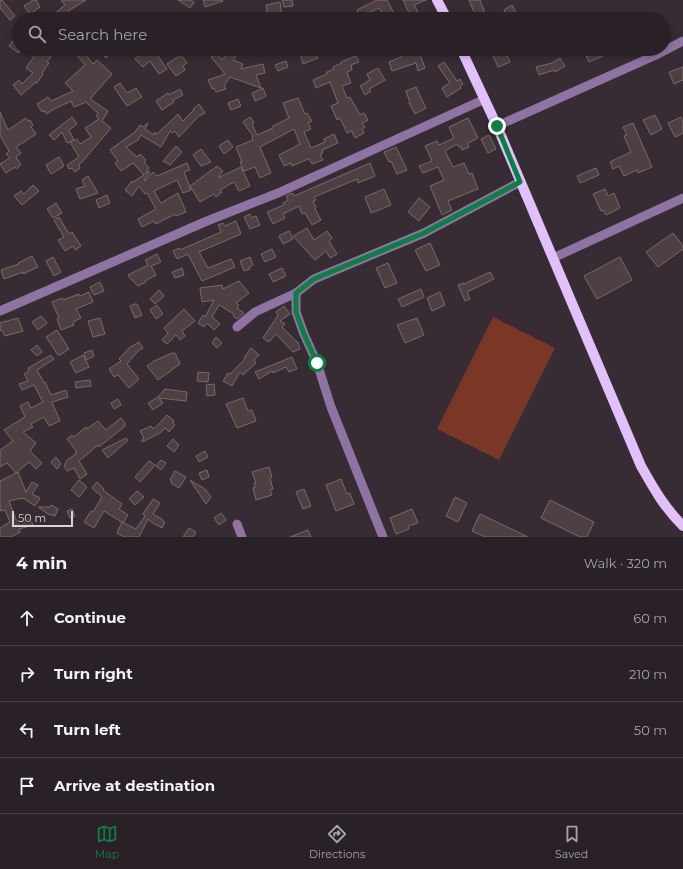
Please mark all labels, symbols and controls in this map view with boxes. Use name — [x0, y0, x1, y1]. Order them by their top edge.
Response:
search box — [12, 12, 671, 56]
icon: search — [26, 23, 48, 45]
text: Search here — [58, 25, 147, 44]
route end — [488, 117, 506, 135]
route start — [308, 354, 326, 372]
scale bar — [12, 509, 73, 528]
text: 50 m — [18, 511, 46, 525]
text: 4 min — [16, 553, 67, 573]
text: Walk · 320 m — [584, 555, 667, 571]
icon: ahead — [16, 607, 38, 629]
text: Continue — [54, 608, 126, 627]
text: 60 m — [633, 610, 667, 626]
icon: right — [16, 663, 38, 685]
text: Turn right — [54, 664, 133, 683]
text: 210 m — [629, 666, 667, 682]
icon: left — [16, 719, 38, 741]
text: Turn left — [54, 720, 121, 739]
text: 50 m — [634, 722, 667, 738]
icon: arrive — [16, 775, 38, 797]
text: Arrive at destination — [54, 776, 215, 795]
tab: Map — [95, 823, 119, 861]
tab: Directions — [309, 823, 365, 861]
tab: Saved — [555, 823, 588, 861]

